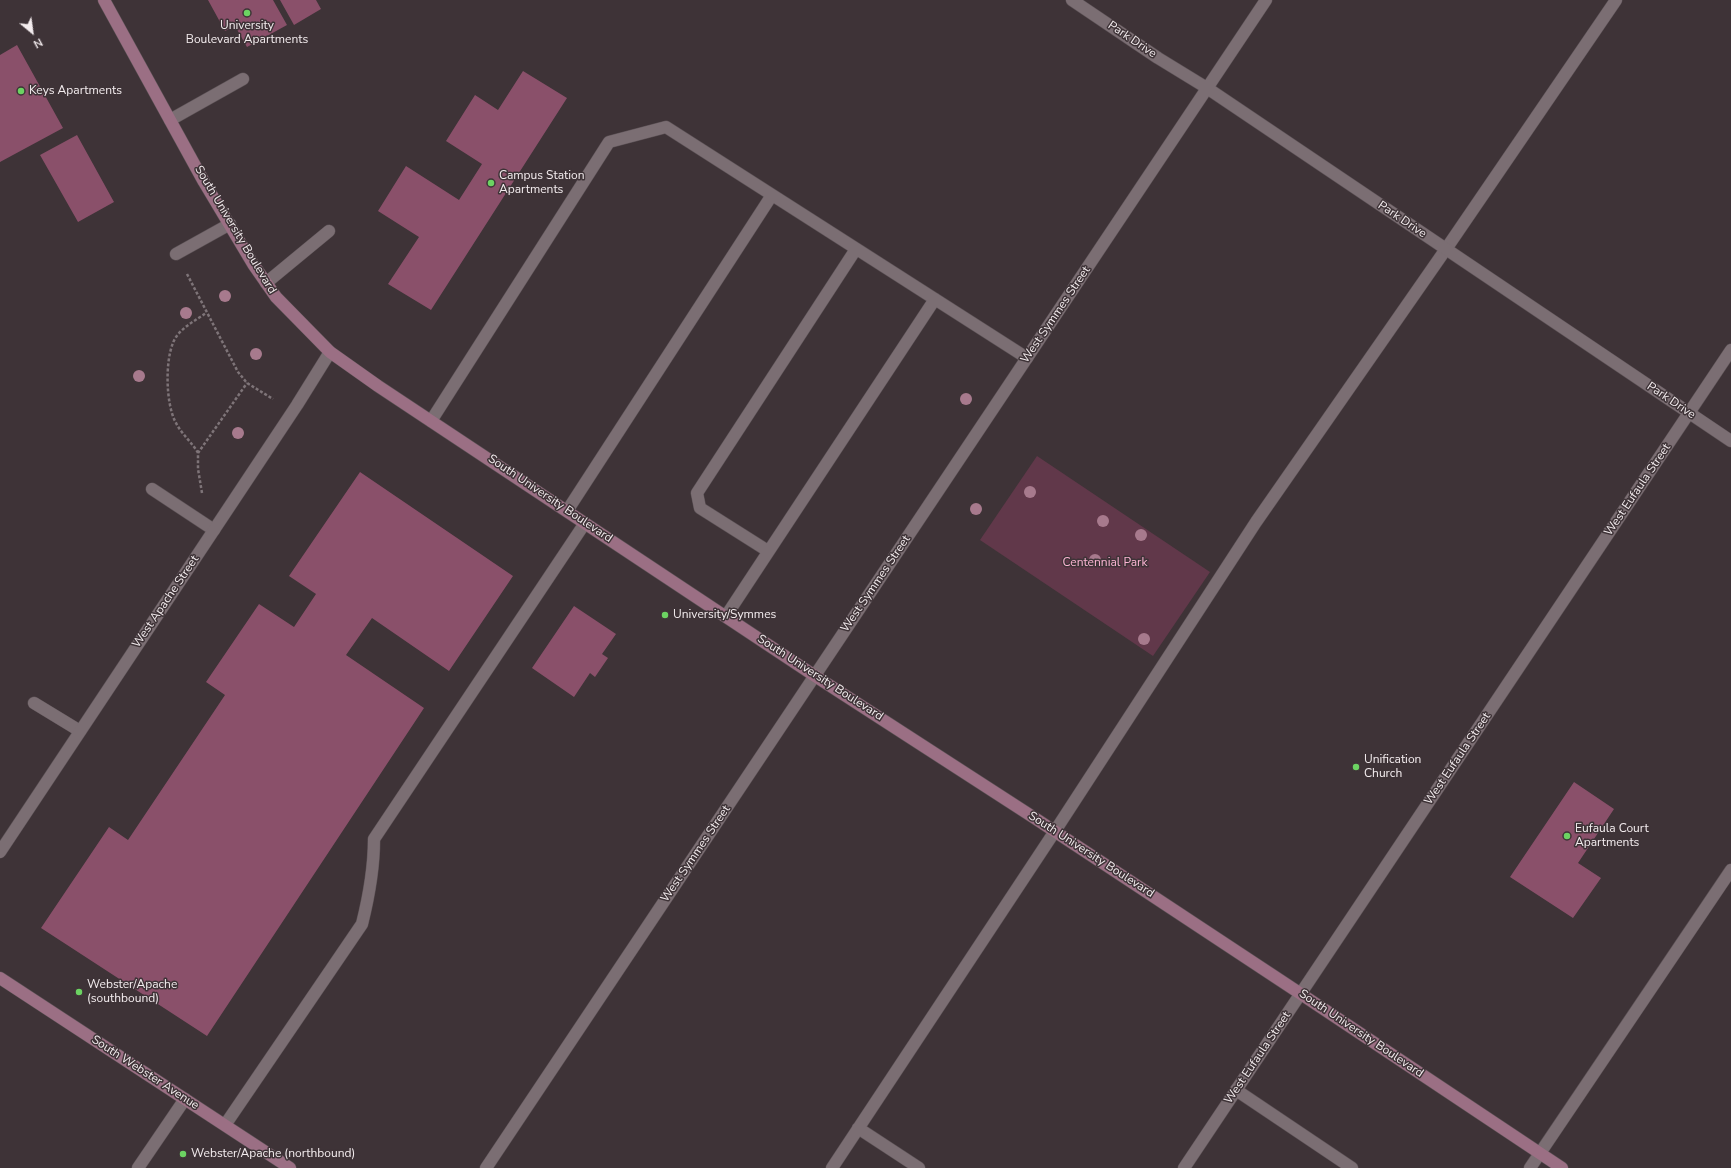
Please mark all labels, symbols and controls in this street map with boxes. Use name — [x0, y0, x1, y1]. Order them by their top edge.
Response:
marker: University Boulevard Apartments — [242, 8, 252, 18]
north arrow — [12, 12, 52, 52]
place label: University Boulevard Apartments — [186, 19, 308, 47]
street label: Park Drive — [1105, 19, 1159, 61]
text: N — [31, 34, 45, 51]
place label: Keys Apartments — [29, 84, 122, 98]
marker: Keys Apartments — [16, 86, 26, 96]
street label: South University Boulevard — [191, 163, 279, 297]
place label: Campus Station Apartments — [499, 169, 584, 197]
marker: Campus Station Apartments — [486, 178, 496, 188]
street label: Park Drive — [1375, 199, 1429, 241]
street label: West Symmes Street — [1018, 264, 1094, 366]
street label: Park Drive — [1644, 380, 1698, 422]
street label: West Eufaula Street — [1602, 441, 1674, 539]
street label: South University Boulevard — [485, 452, 615, 546]
street label: West Symmes Street — [838, 533, 914, 635]
street label: West Apache Street — [130, 553, 202, 651]
park label: Centennial Park — [1063, 556, 1147, 570]
place label: University/Symmes — [673, 608, 776, 622]
marker: University/Symmes — [660, 610, 670, 620]
street label: South University Boulevard — [754, 632, 886, 724]
street label: West Eufaula Street — [1422, 710, 1494, 808]
place label: Unification Church — [1364, 753, 1421, 781]
marker: Unification Church — [1351, 762, 1361, 772]
street label: West Symmes Street — [658, 803, 734, 905]
street label: South University Boulevard — [1025, 809, 1157, 901]
place label: Eufaula Court Apartments — [1575, 822, 1649, 850]
marker: Eufaula Court Apartments — [1562, 831, 1572, 841]
place label: Webster/Apache (southbound) — [87, 978, 177, 1006]
marker: Webster/Apache (southbound) — [74, 987, 84, 997]
street label: South University Boulevard — [1296, 987, 1426, 1081]
street label: West Eufaula Street — [1222, 1009, 1294, 1107]
street label: South Webster Avenue — [89, 1033, 201, 1113]
place label: Webster/Apache (northbound) — [191, 1147, 355, 1161]
marker: Webster/Apache (northbound) — [178, 1149, 188, 1159]

